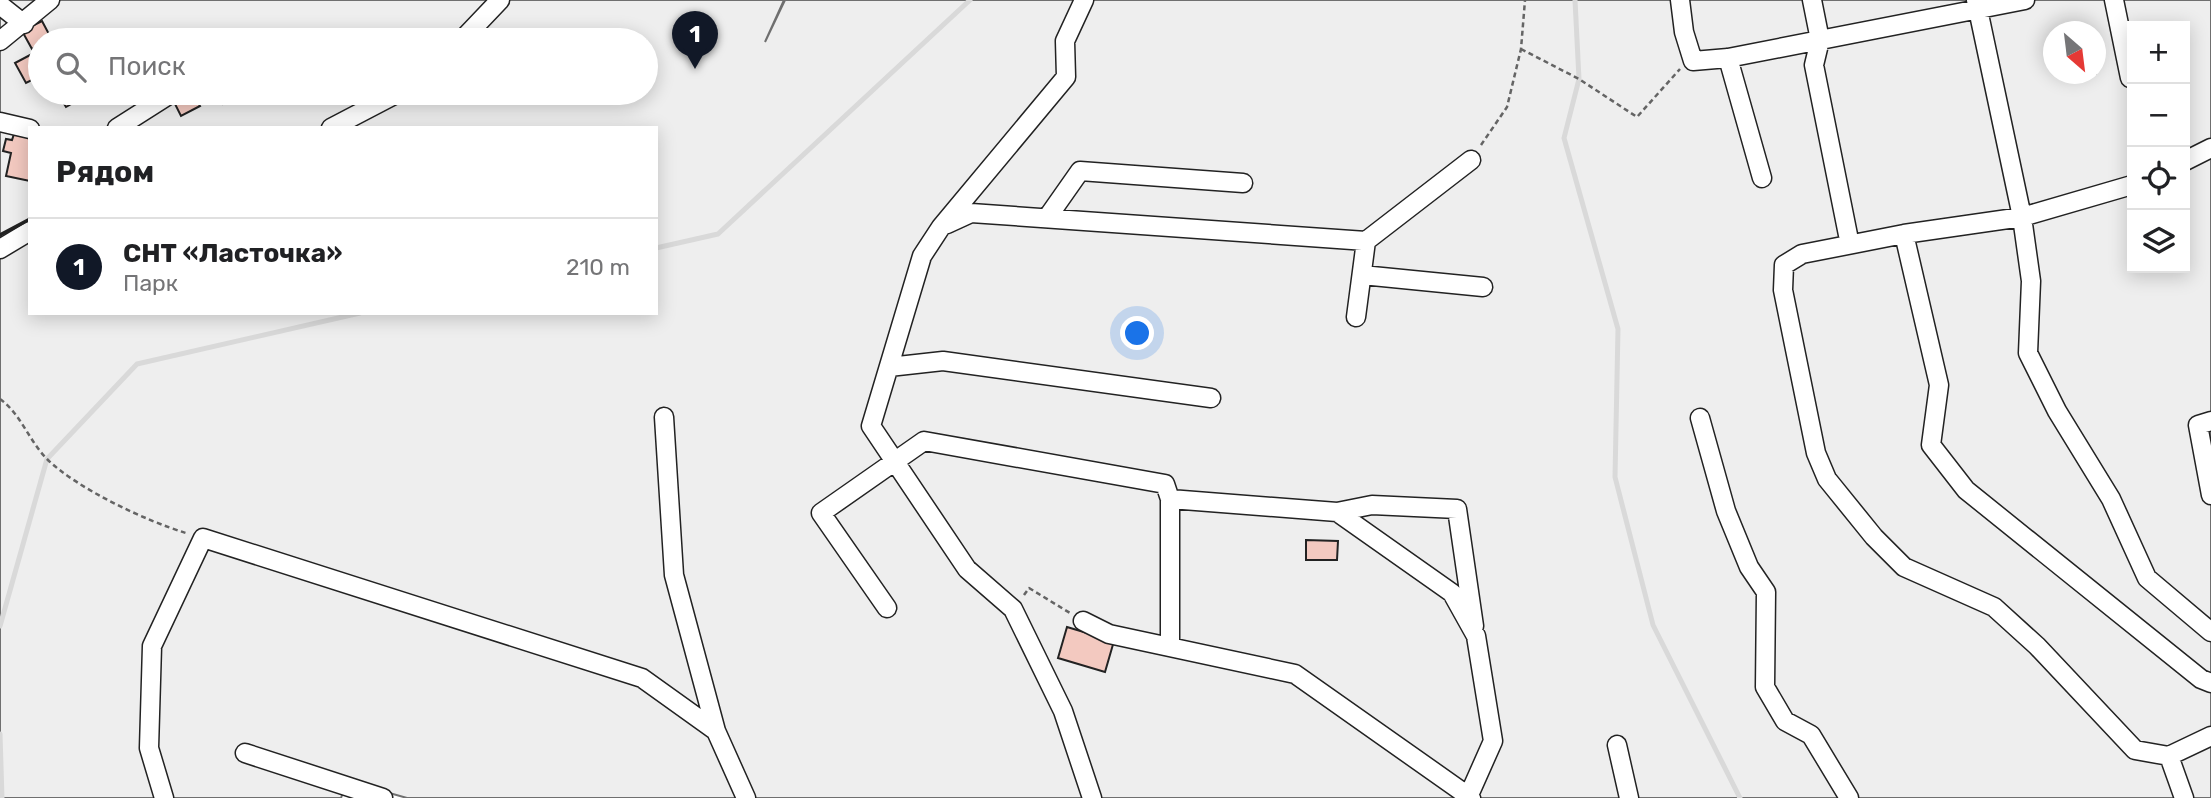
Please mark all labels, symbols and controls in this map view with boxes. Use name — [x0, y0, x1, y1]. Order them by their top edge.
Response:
pin: 1 — [672, 11, 718, 69]
north arrow — [2043, 21, 2106, 84]
map controls — [2127, 21, 2190, 273]
button: + — [2127, 21, 2190, 84]
search box — [28, 28, 658, 105]
icon: search — [52, 48, 90, 86]
text: Поиск — [108, 51, 186, 82]
button: − — [2127, 84, 2190, 147]
button: locate — [2127, 147, 2190, 210]
text: Рядом — [56, 154, 154, 190]
button: layers — [2127, 210, 2190, 273]
text: СНТ «Ласточка» — [123, 238, 342, 269]
text: 1 — [73, 253, 85, 281]
text: 210 m — [566, 253, 630, 281]
text: Парк — [123, 269, 178, 297]
your location — [1120, 316, 1154, 350]

